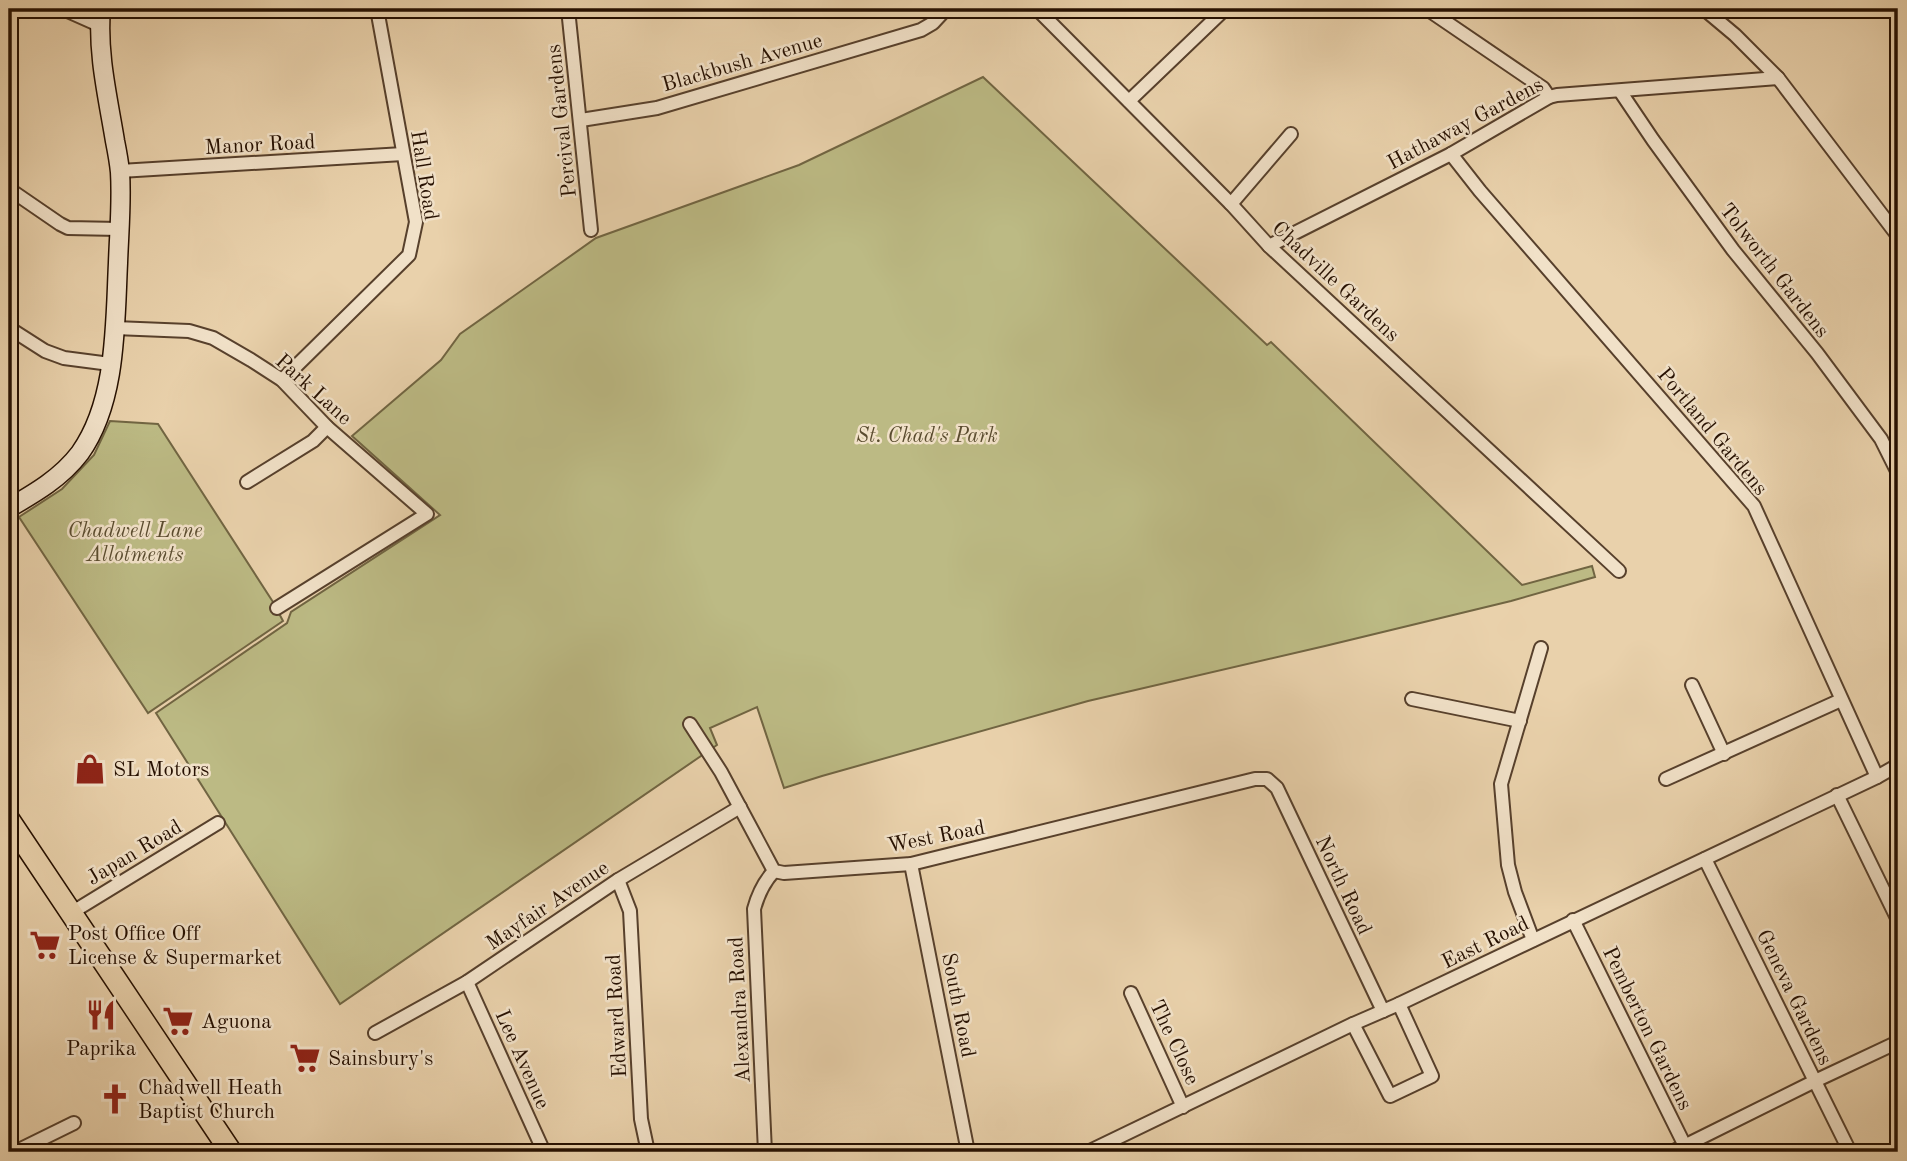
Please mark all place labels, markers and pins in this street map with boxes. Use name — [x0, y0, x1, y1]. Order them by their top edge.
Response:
shop icon: SL Motors — [73, 752, 107, 786]
place label: SL Motors — [113, 760, 209, 781]
place label: Post Office Off License & Supermarket — [68, 924, 282, 969]
supermarket icon: Post Office Off License & Supermarket — [28, 928, 62, 962]
restaurant icon: Paprika — [84, 998, 118, 1032]
supermarket icon: Aguona — [161, 1004, 195, 1038]
place label: Aguona — [201, 1012, 272, 1033]
place label: Paprika — [66, 1039, 136, 1060]
supermarket icon: Sainsbury's — [288, 1041, 322, 1075]
place label: Sainsbury's — [328, 1049, 433, 1070]
place label: Chadwell Heath Baptist Church — [138, 1078, 282, 1123]
church icon: Chadwell Heath Baptist Church — [98, 1082, 132, 1116]

